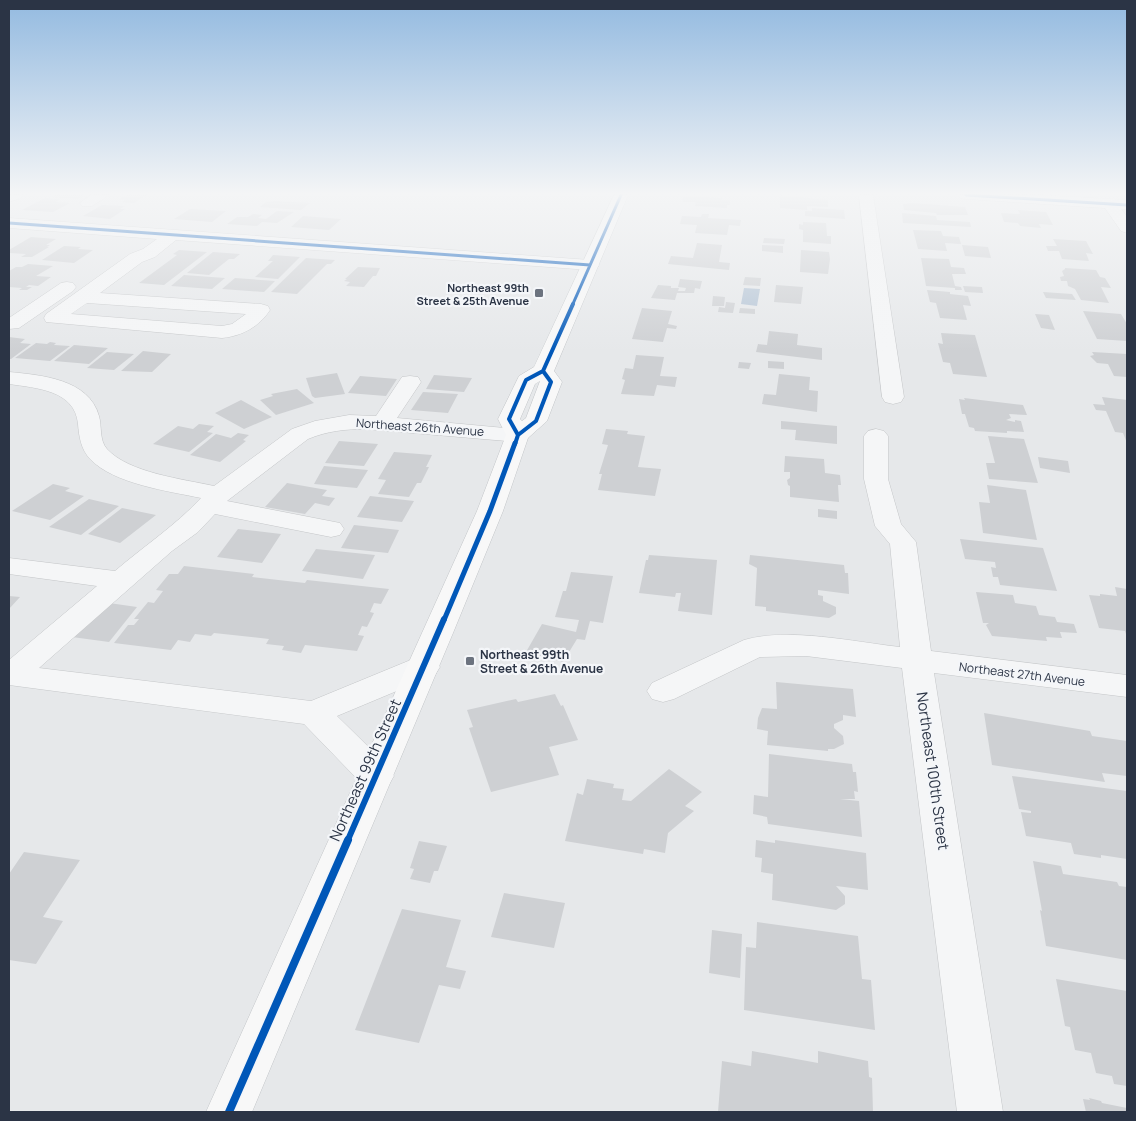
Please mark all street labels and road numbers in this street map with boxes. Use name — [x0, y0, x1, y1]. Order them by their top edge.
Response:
street label: Northeast 26th Avenue — [355, 414, 485, 440]
street label: Northeast 27th Avenue — [958, 658, 1086, 690]
street label: Northeast 100th Street — [912, 691, 954, 851]
street label: Northeast 99th Street — [324, 695, 406, 845]

